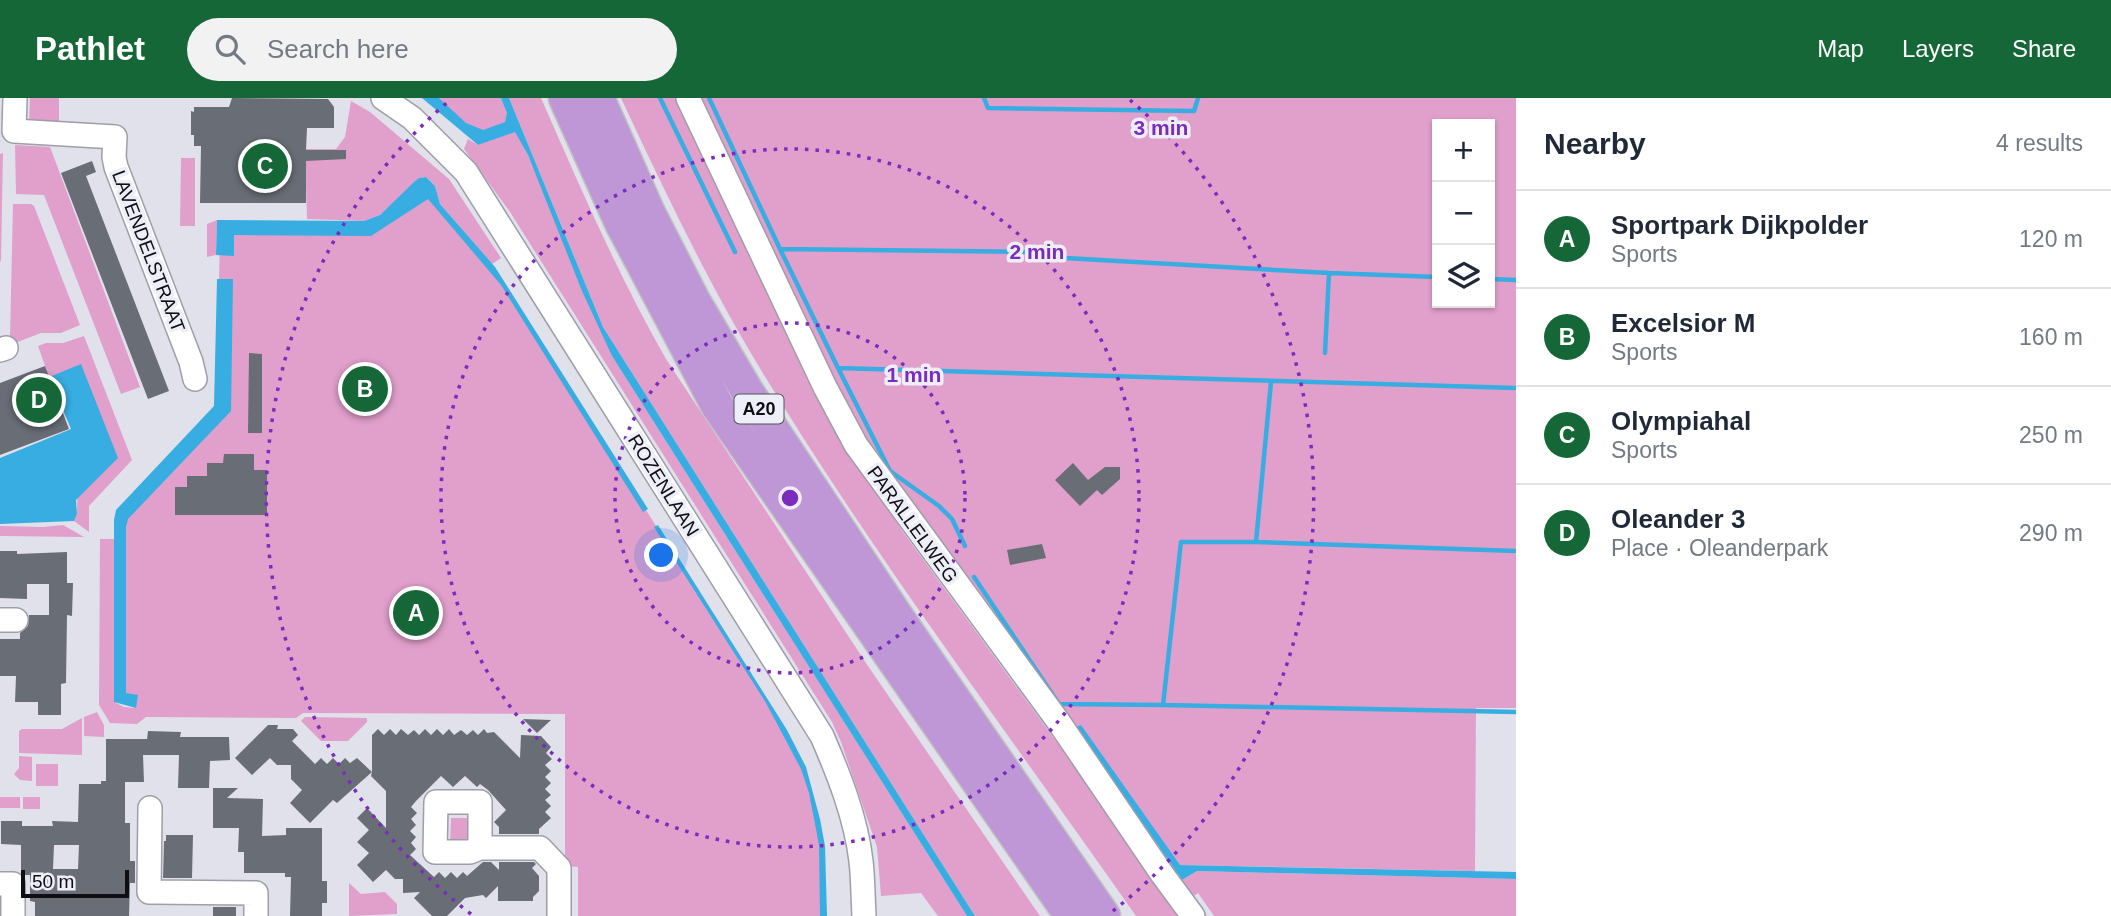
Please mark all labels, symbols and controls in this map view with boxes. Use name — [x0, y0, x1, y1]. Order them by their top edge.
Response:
search box — [187, 18, 677, 81]
text: Pathlet — [35, 30, 145, 67]
icon: search — [211, 30, 249, 68]
text: Search here — [267, 34, 409, 64]
text: Map — [1817, 35, 1864, 62]
text: Layers — [1902, 35, 1974, 62]
text: Share — [2012, 35, 2076, 62]
text: 3 min — [1134, 116, 1188, 139]
map controls — [1432, 119, 1495, 308]
button: + — [1432, 119, 1495, 182]
text: Nearby — [1544, 127, 1646, 160]
text: 4 results — [1996, 130, 2083, 156]
pin: C — [242, 140, 288, 192]
street label: LAVENDELSTRAAT — [108, 167, 189, 335]
button: − — [1432, 182, 1495, 245]
text: Sportpark Dijkpolder — [1611, 210, 1868, 240]
text: A — [1559, 226, 1575, 252]
text: 120 m — [2019, 226, 2083, 252]
text: 2 min — [1010, 240, 1064, 263]
text: Sports — [1611, 241, 1677, 267]
button: layers — [1432, 245, 1495, 308]
text: Excelsior M — [1611, 308, 1756, 338]
text: B — [1559, 324, 1575, 350]
text: 160 m — [2019, 324, 2083, 350]
text: Sports — [1611, 339, 1677, 365]
pin: B — [342, 363, 388, 415]
text: 1 min — [887, 363, 941, 386]
pin: D — [16, 374, 62, 426]
road number: A20 — [734, 394, 784, 424]
text: Olympiahal — [1611, 406, 1751, 436]
text: C — [1559, 422, 1575, 448]
text: 250 m — [2019, 422, 2083, 448]
street label: ROZENLAAN — [624, 430, 703, 540]
text: Sports — [1611, 437, 1677, 463]
street label: PARALLELWEG — [863, 462, 962, 587]
centre of rings — [778, 486, 802, 510]
text: Oleander 3 — [1611, 504, 1745, 534]
text: D — [1559, 520, 1575, 546]
text: 290 m — [2019, 520, 2083, 546]
text: Place · Oleanderpark — [1611, 535, 1828, 561]
your location — [644, 538, 678, 572]
pin: A — [393, 587, 439, 639]
scale bar — [21, 867, 130, 899]
text: 50 m — [32, 871, 74, 892]

